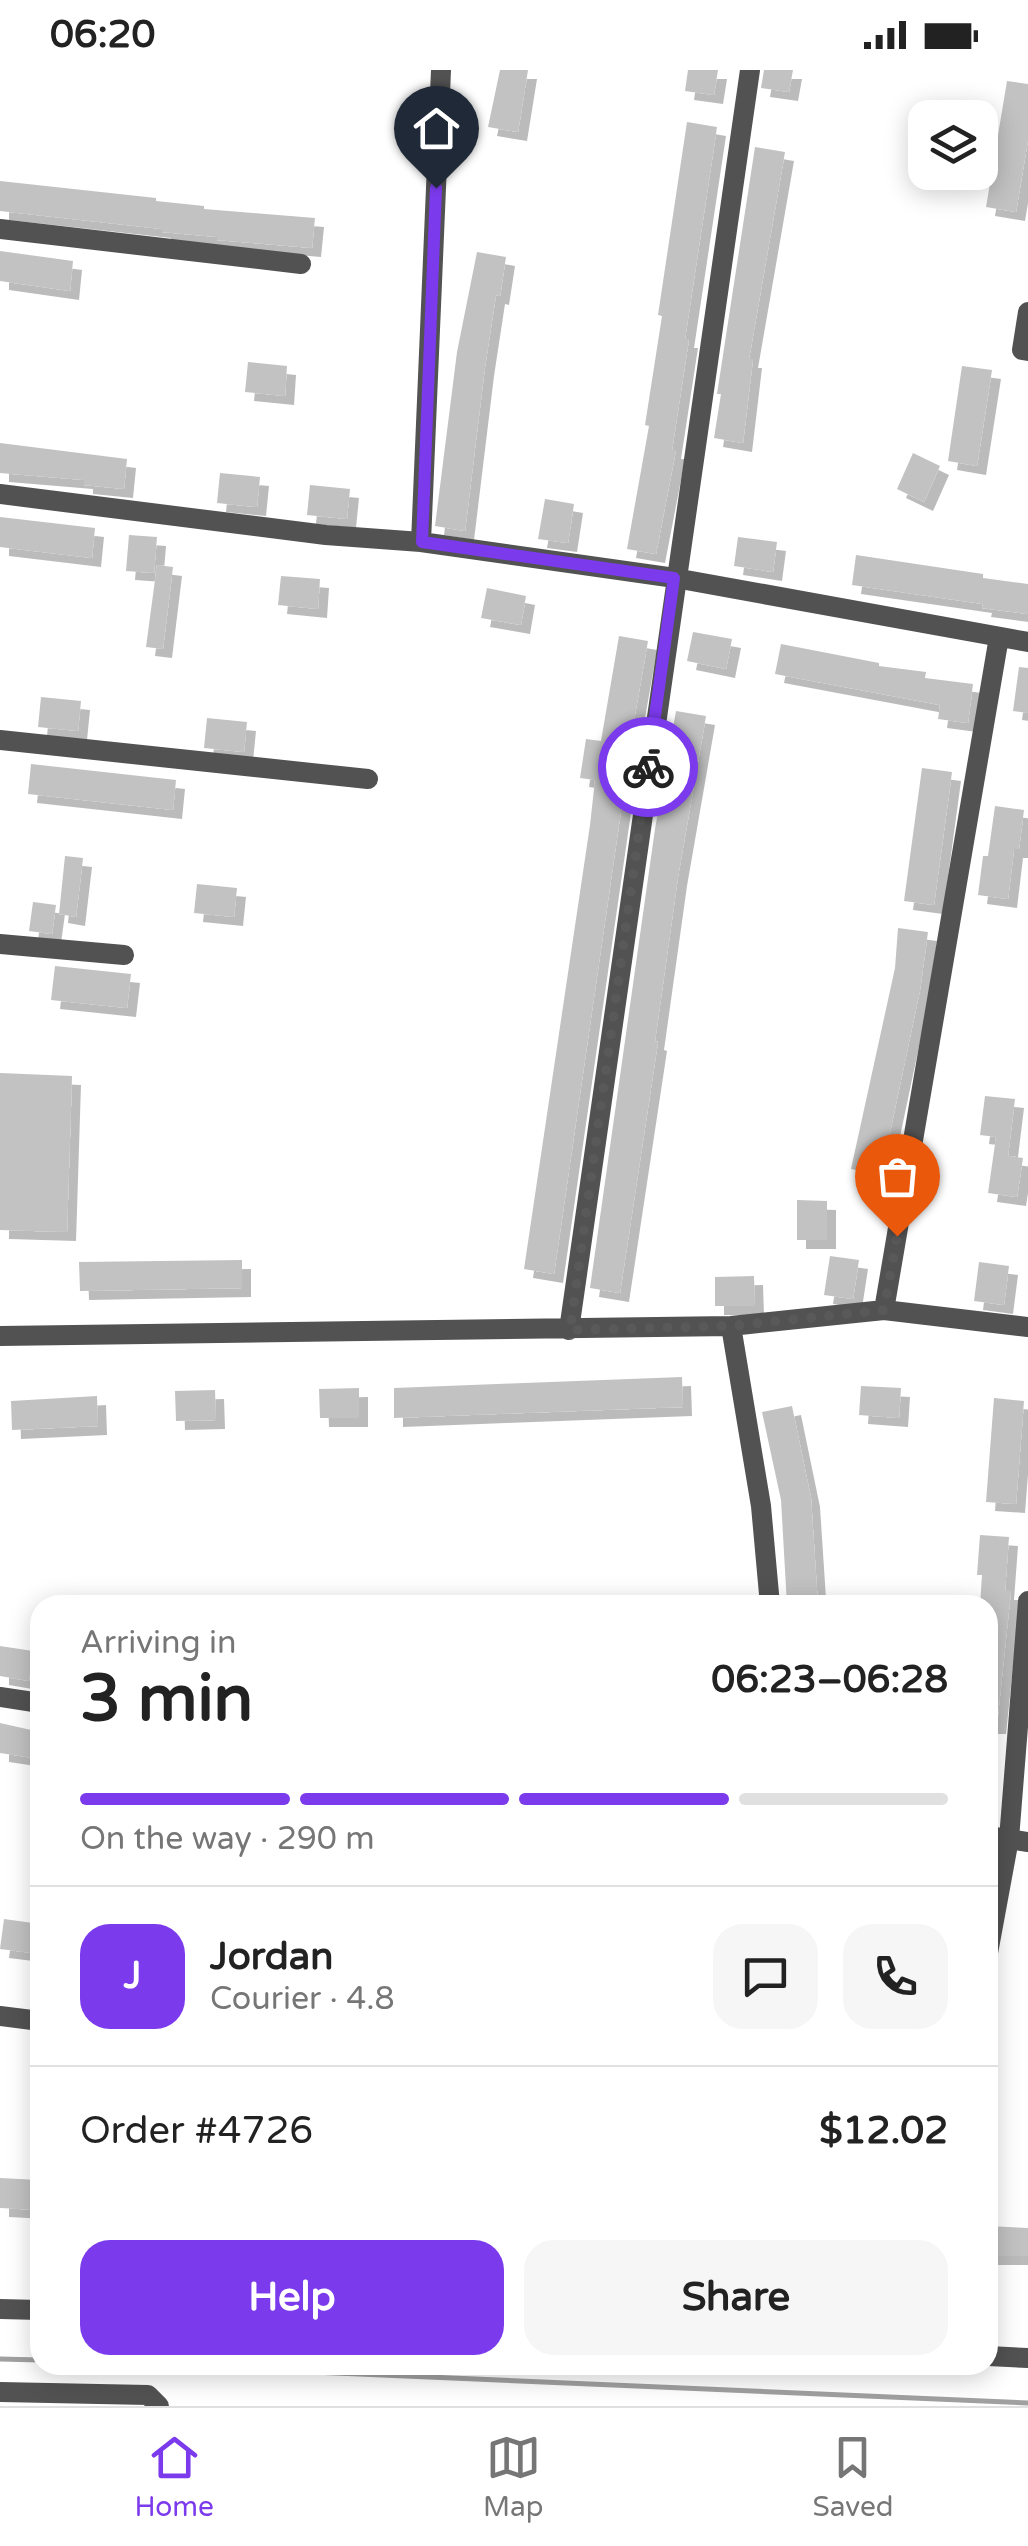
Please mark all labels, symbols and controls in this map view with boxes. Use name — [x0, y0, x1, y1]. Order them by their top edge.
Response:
text: 06:20 — [50, 12, 155, 58]
pin — [394, 86, 479, 189]
map controls — [908, 100, 998, 190]
button: layers — [908, 100, 998, 190]
icon: home — [409, 101, 464, 156]
courier — [598, 717, 698, 817]
icon: bike — [621, 740, 676, 795]
pin — [855, 1134, 940, 1237]
icon: bag — [870, 1149, 925, 1204]
text: Arriving in — [80, 1624, 237, 1662]
text: 06:23–06:28 — [711, 1657, 948, 1703]
text: 3 min — [80, 1660, 253, 1739]
text: On the way · 290 m — [80, 1820, 375, 1858]
button: chat — [713, 1924, 818, 2029]
button: phone — [843, 1924, 948, 2029]
text: Jordan — [210, 1934, 333, 1980]
text: J — [124, 1953, 141, 1999]
text: Courier · 4.8 — [210, 1980, 395, 2018]
text: Order #4726 — [80, 2108, 313, 2154]
text: $12.02 — [819, 2108, 948, 2154]
button: Help — [80, 2240, 504, 2355]
button: Share — [524, 2240, 948, 2355]
tab: Home — [135, 2430, 214, 2524]
tab: Map — [483, 2430, 543, 2524]
tab: Saved — [813, 2430, 893, 2524]

